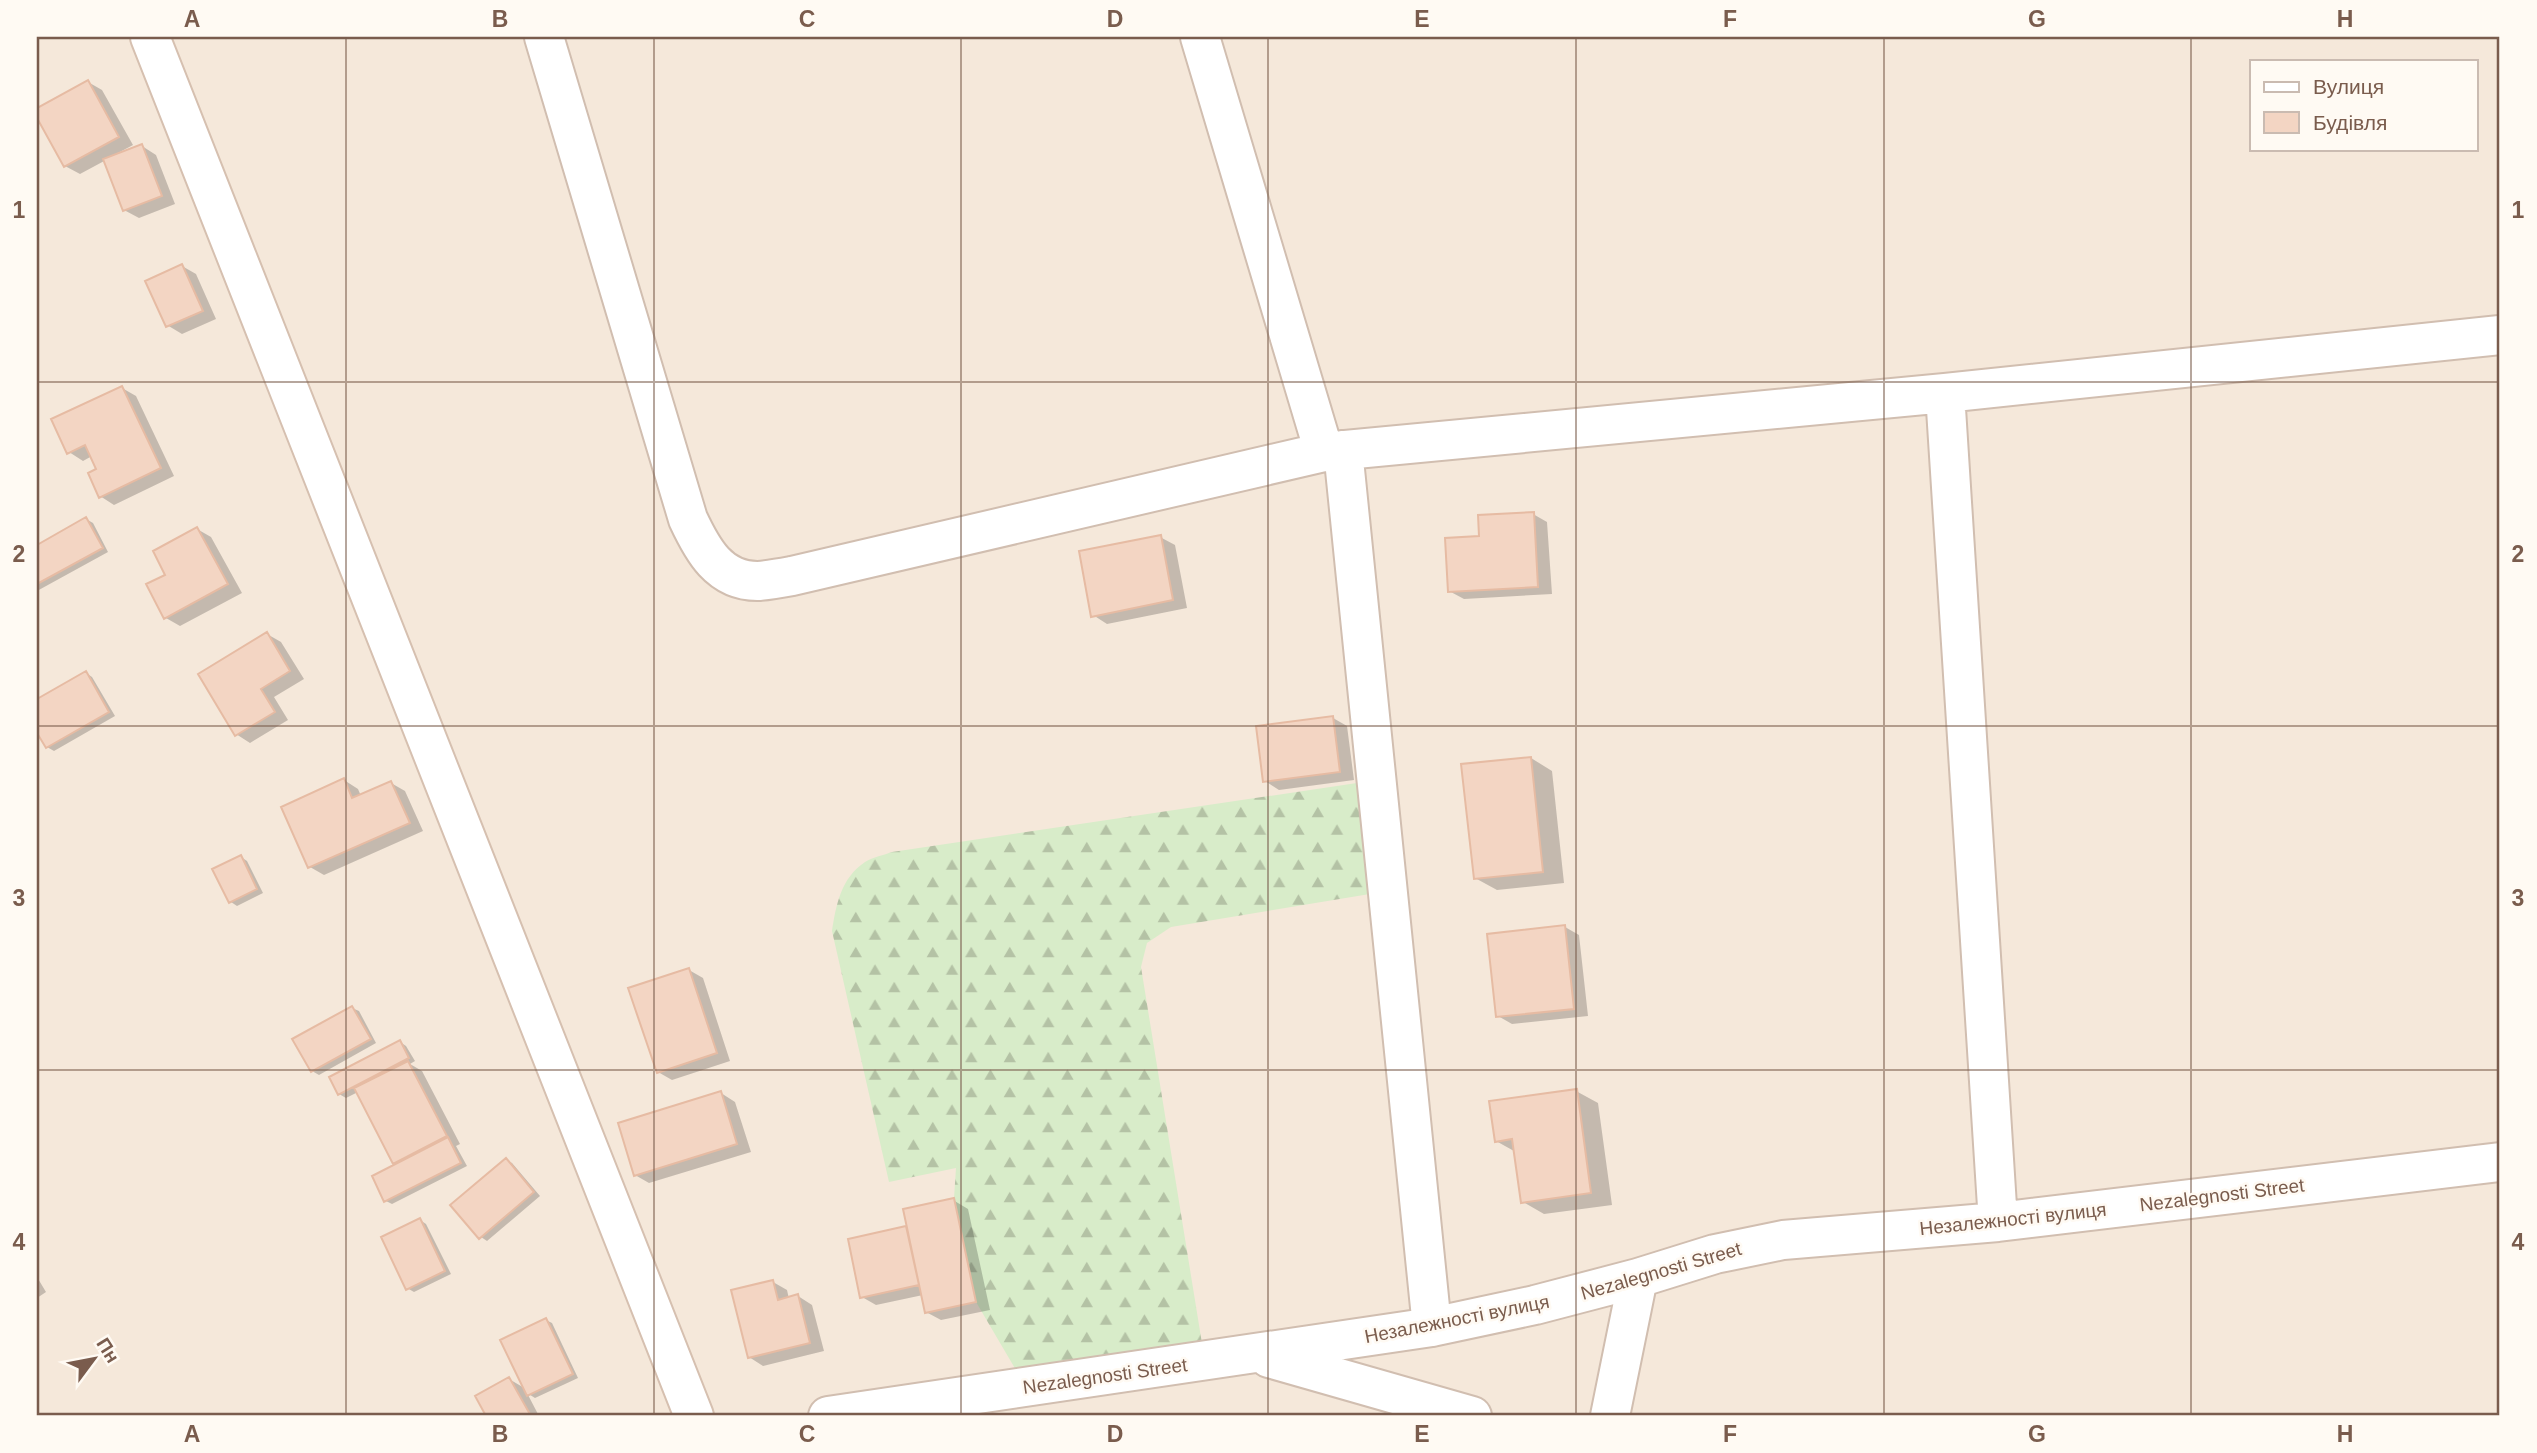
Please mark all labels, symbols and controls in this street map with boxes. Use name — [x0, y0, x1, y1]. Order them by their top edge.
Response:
text: A — [184, 6, 200, 32]
text: B — [492, 6, 508, 32]
text: C — [799, 6, 815, 32]
text: D — [1107, 6, 1123, 32]
text: E — [1414, 6, 1430, 32]
text: F — [1723, 6, 1737, 32]
text: G — [2028, 6, 2046, 32]
text: H — [2337, 6, 2353, 32]
legend — [2250, 60, 2478, 150]
text: Вулиця — [2313, 75, 2384, 98]
text: Будівля — [2313, 111, 2387, 134]
text: 1 — [13, 197, 26, 223]
text: 1 — [2512, 197, 2525, 223]
text: 2 — [13, 541, 25, 567]
text: 2 — [2512, 541, 2524, 567]
text: 3 — [13, 885, 25, 911]
text: 3 — [2512, 885, 2524, 911]
street label: Nezalegnosti Street — [2138, 1174, 2306, 1216]
street label: Незалежності вулиця — [1919, 1199, 2107, 1239]
text: 4 — [13, 1229, 26, 1255]
text: 4 — [2512, 1229, 2525, 1255]
street label: Nezalegnosti Street — [1578, 1238, 1744, 1304]
street label: Незалежності вулиця — [1363, 1291, 1551, 1347]
north arrow — [60, 1324, 130, 1394]
text: Пн — [92, 1334, 124, 1366]
street label: Nezalegnosti Street — [1021, 1354, 1189, 1398]
text: A — [184, 1421, 200, 1447]
text: B — [492, 1421, 508, 1447]
text: C — [799, 1421, 815, 1447]
text: D — [1107, 1421, 1123, 1447]
text: E — [1414, 1421, 1430, 1447]
text: F — [1723, 1421, 1737, 1447]
text: G — [2028, 1421, 2046, 1447]
text: H — [2337, 1421, 2353, 1447]

